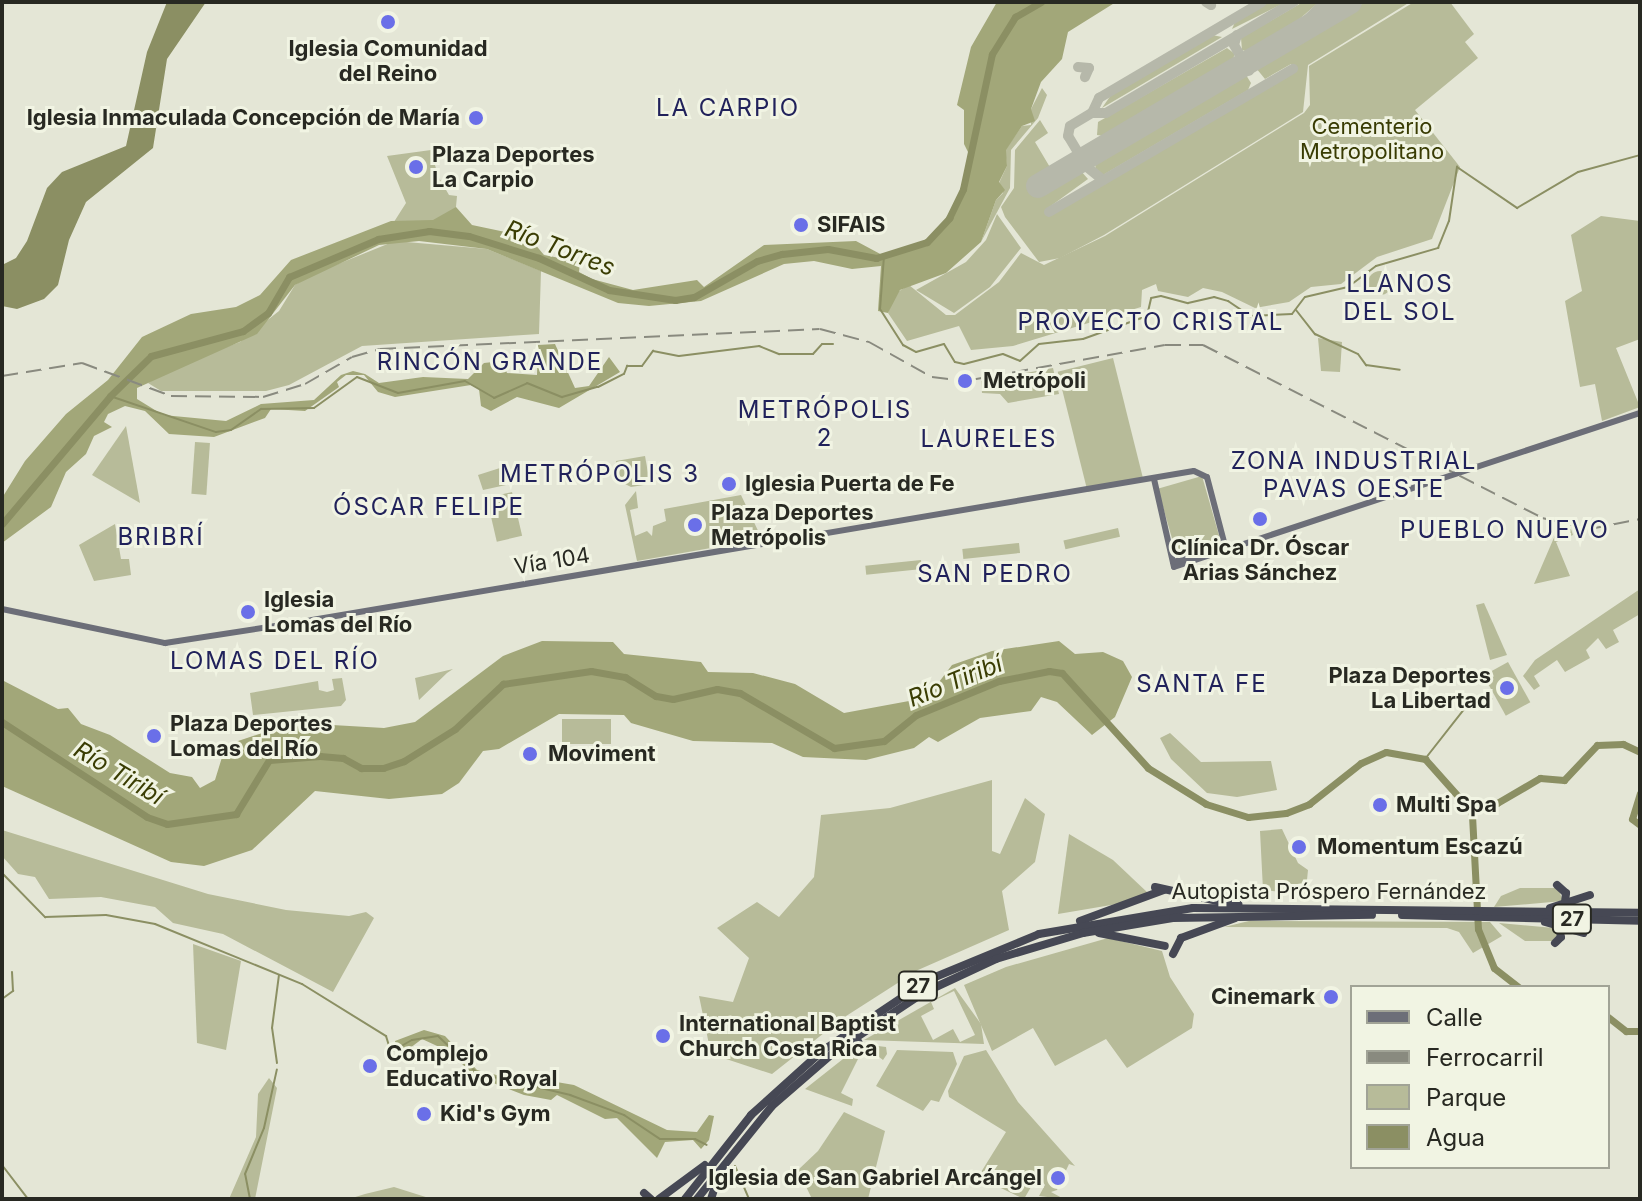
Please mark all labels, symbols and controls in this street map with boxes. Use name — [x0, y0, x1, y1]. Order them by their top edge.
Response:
marker: Iglesia Comunidad del Reino — [379, 13, 397, 31]
place label: Iglesia Comunidad del Reino — [288, 35, 488, 86]
district label: LA CARPIO — [656, 94, 800, 122]
place label: Iglesia Inmaculada Concepción de María — [27, 105, 460, 131]
marker: Iglesia Inmaculada Concepción de María — [467, 109, 485, 127]
park label: Cementerio Metropolitano — [1300, 113, 1444, 164]
place label: Plaza Deportes La Carpio — [432, 141, 595, 192]
marker: Plaza Deportes La Carpio — [407, 158, 425, 176]
place label: SIFAIS — [817, 212, 886, 238]
water label: Río Torres — [501, 214, 619, 282]
marker: SIFAIS — [792, 216, 810, 234]
district label: LLANOS DEL SOL — [1343, 270, 1457, 326]
district label: PROYECTO CRISTAL — [1018, 308, 1284, 336]
district label: RINCÓN GRANDE — [377, 348, 603, 376]
place label: Metrópoli — [983, 368, 1086, 394]
marker: Metrópoli — [954, 370, 976, 392]
district label: METRÓPOLIS 2 — [738, 396, 912, 452]
district label: LAURELES — [921, 425, 1057, 453]
district label: ZONA INDUSTRIAL PAVAS OESTE — [1231, 447, 1477, 503]
district label: METRÓPOLIS 3 — [500, 460, 700, 488]
place label: Iglesia Puerta de Fe — [745, 471, 955, 497]
marker: Iglesia Puerta de Fe — [720, 475, 738, 493]
district label: ÓSCAR FELIPE — [333, 493, 525, 521]
place label: Plaza Deportes Metrópolis — [711, 499, 874, 550]
marker: Clínica Dr. Óscar Arias Sánchez — [1249, 508, 1271, 530]
marker: Plaza Deportes Metrópolis — [686, 516, 704, 534]
district label: PUEBLO NUEVO — [1400, 516, 1610, 544]
district label: BRIBRÍ — [117, 523, 205, 551]
place label: Clínica Dr. Óscar Arias Sánchez — [1170, 534, 1350, 586]
street label: Vía 104 — [512, 542, 592, 580]
district label: SAN PEDRO — [917, 560, 1073, 588]
place label: Iglesia Lomas del Río — [264, 586, 412, 638]
marker: Iglesia Lomas del Río — [239, 603, 257, 621]
district label: LOMAS DEL RÍO — [170, 647, 380, 675]
water label: Río Tiribí — [903, 649, 1007, 713]
place label: Plaza Deportes La Libertad — [1328, 662, 1491, 714]
district label: SANTA FE — [1136, 670, 1268, 698]
marker: Plaza Deportes La Libertad — [1498, 679, 1516, 697]
place label: Plaza Deportes Lomas del Río — [170, 710, 333, 762]
marker: Plaza Deportes Lomas del Río — [145, 727, 163, 745]
water label: Río Tiribí — [69, 735, 169, 811]
place label: Moviment — [548, 741, 656, 767]
marker: Moviment — [519, 743, 541, 765]
place label: Multi Spa — [1396, 792, 1497, 818]
marker: Multi Spa — [1371, 796, 1389, 814]
place label: Momentum Escazú — [1317, 834, 1523, 860]
marker: Momentum Escazú — [1288, 836, 1310, 858]
street label: Autopista Próspero Fernández — [1171, 879, 1487, 905]
road number: 27 — [1550, 903, 1594, 935]
road number: 27 — [896, 970, 940, 1002]
place label: Cinemark — [1211, 984, 1315, 1010]
legend — [1350, 985, 1610, 1169]
marker: Cinemark — [1322, 988, 1340, 1006]
text: Calle — [1426, 1003, 1483, 1032]
place label: International Baptist Church Costa Rica — [679, 1010, 896, 1062]
marker: International Baptist Church Costa Rica — [654, 1027, 672, 1045]
place label: Complejo Educativo Royal — [386, 1040, 557, 1092]
text: Ferrocarril — [1426, 1043, 1544, 1072]
marker: Complejo Educativo Royal — [361, 1057, 379, 1075]
text: Parque — [1426, 1083, 1506, 1112]
place label: Kid's Gym — [440, 1101, 550, 1127]
marker: Kid's Gym — [415, 1105, 433, 1123]
text: Agua — [1426, 1123, 1485, 1152]
place label: Iglesia de San Gabriel Arcángel — [708, 1165, 1042, 1191]
marker: Iglesia de San Gabriel Arcángel — [1049, 1169, 1067, 1187]

